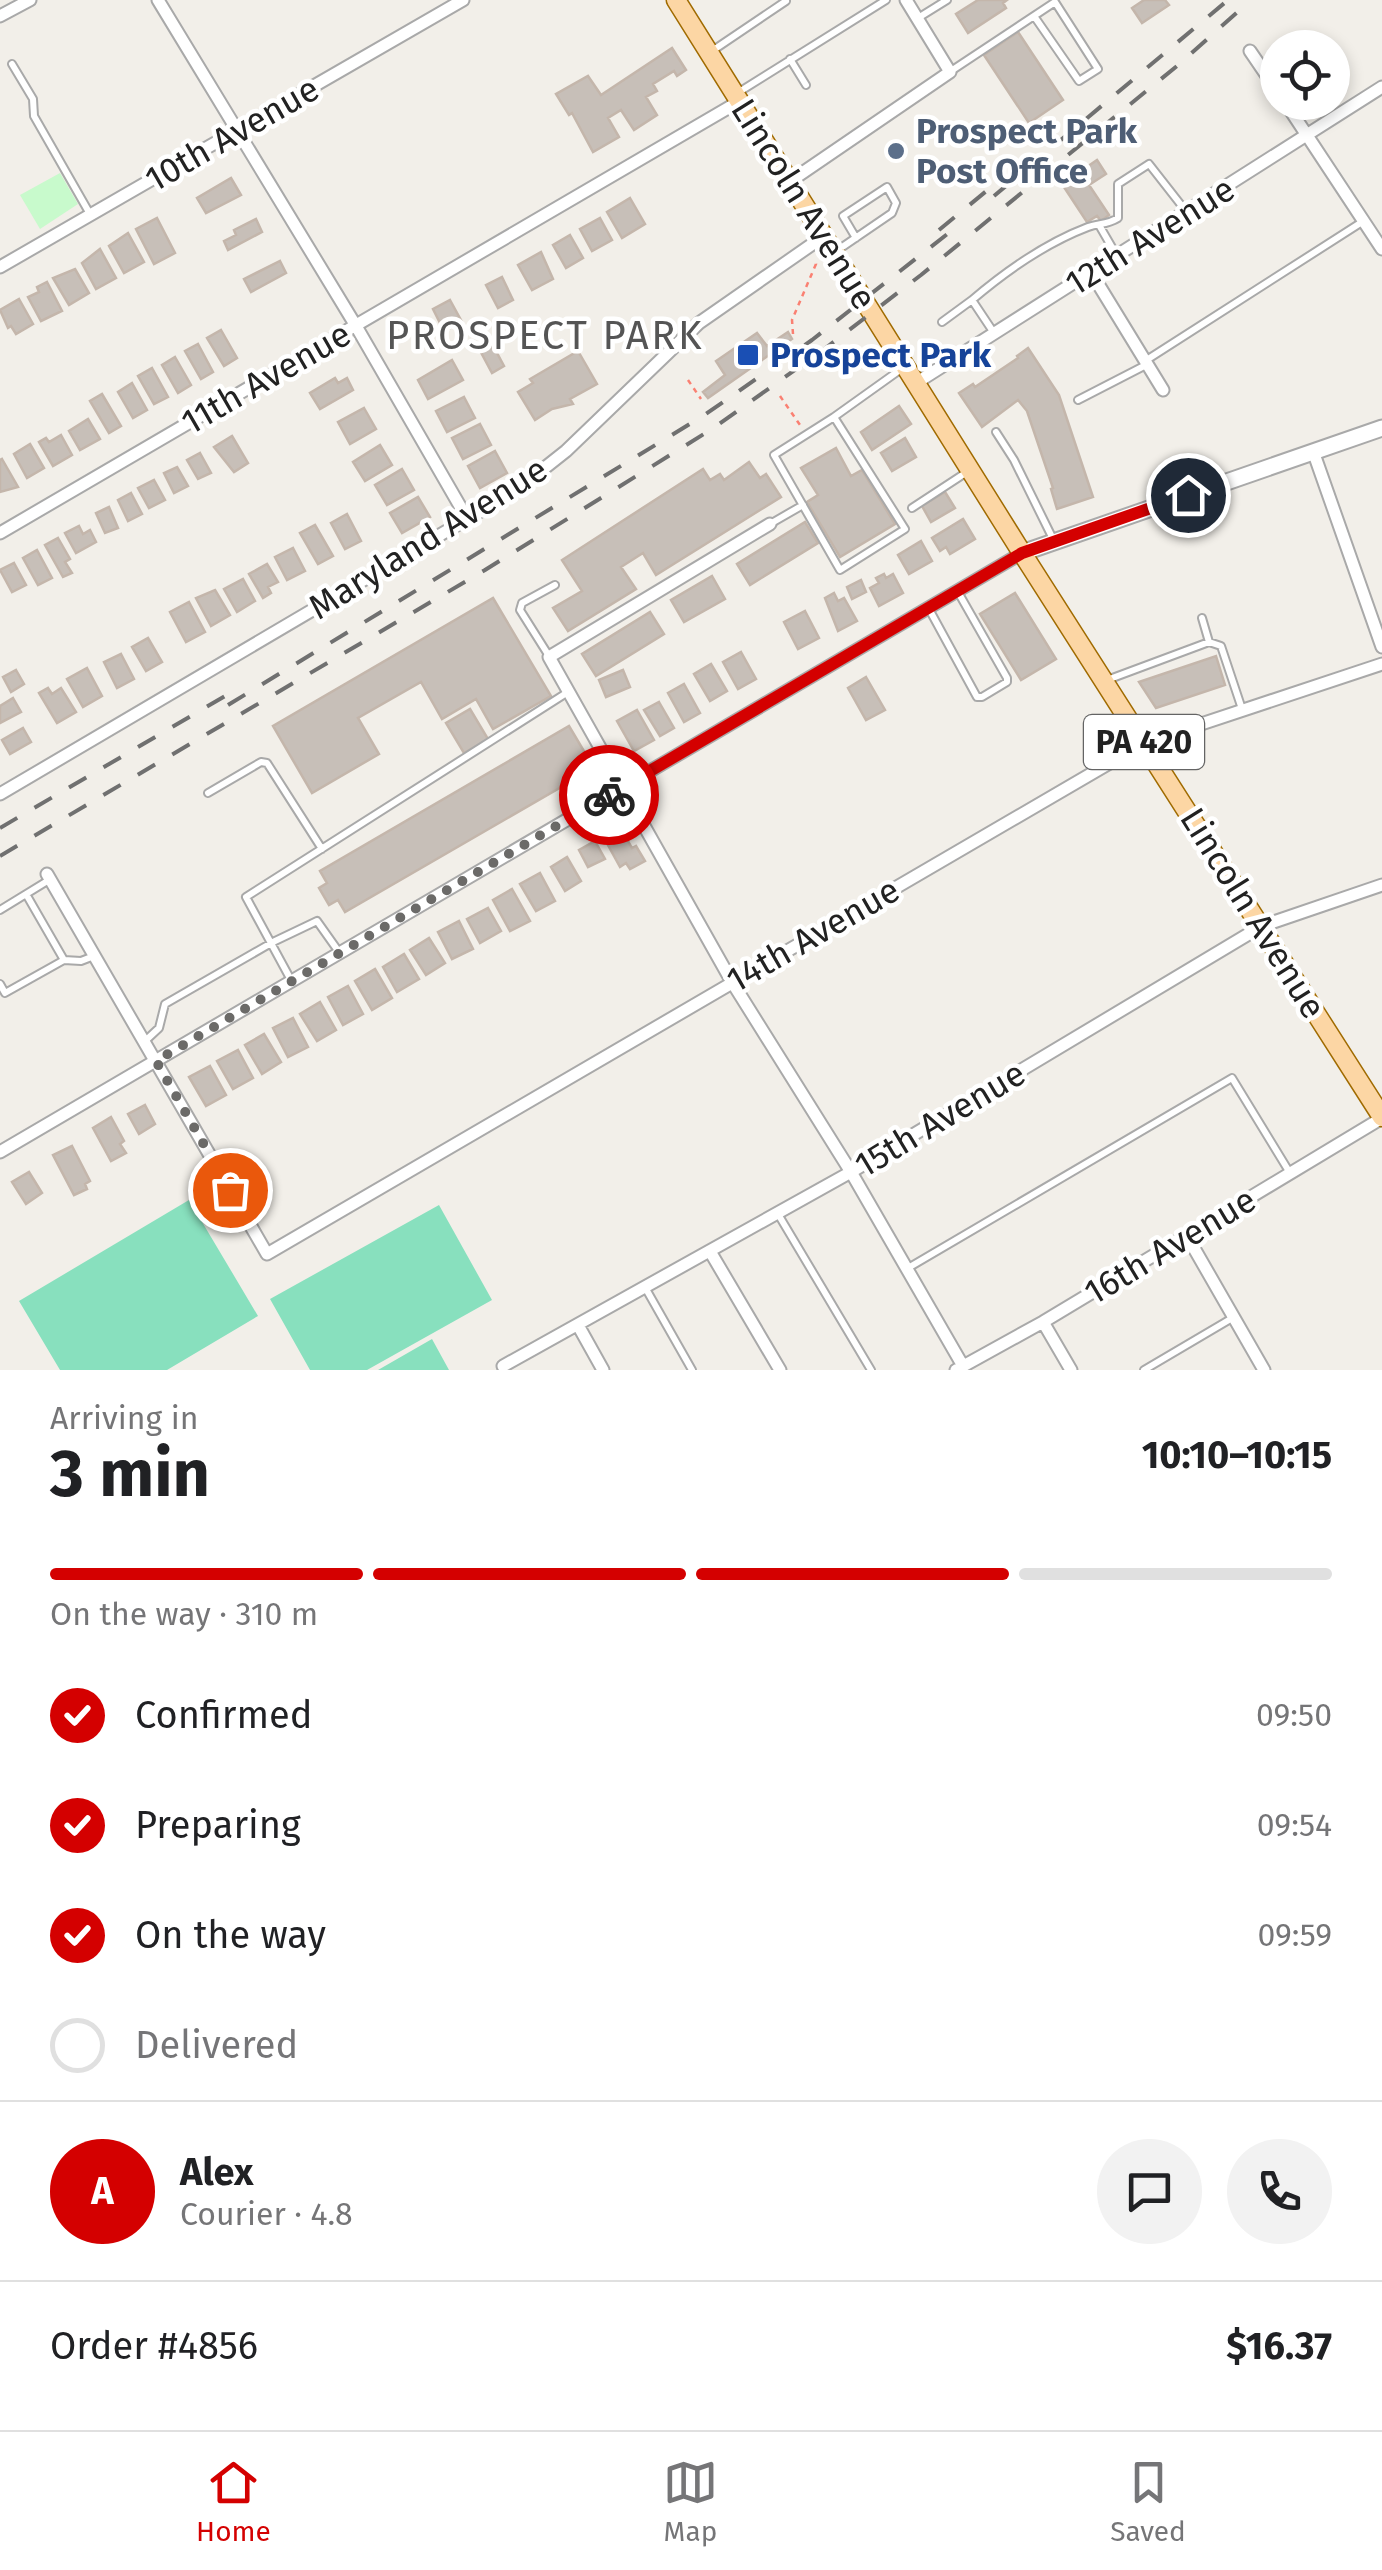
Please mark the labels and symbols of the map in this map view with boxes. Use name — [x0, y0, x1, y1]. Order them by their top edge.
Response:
street label: 10th Avenue — [138, 67, 326, 201]
street label: Lincoln Avenue — [722, 91, 886, 317]
place label: Prospect Park Post Office — [916, 110, 1138, 192]
marker: Prospect Park Post Office — [885, 140, 907, 162]
street label: 12th Avenue — [1058, 168, 1242, 304]
district label: PROSPECT PARK — [386, 312, 704, 360]
street label: 11th Avenue — [174, 313, 358, 443]
place label: Prospect Park — [770, 334, 992, 376]
marker: Prospect Park — [735, 342, 761, 368]
street label: Maryland Avenue — [301, 448, 555, 628]
pin — [1146, 453, 1231, 538]
road number: PA 420 — [1084, 715, 1204, 769]
courier — [559, 745, 659, 845]
street label: Lincoln Avenue — [1171, 800, 1335, 1026]
street label: 14th Avenue — [719, 869, 907, 1001]
street label: 15th Avenue — [847, 1052, 1033, 1186]
pin — [188, 1148, 273, 1233]
street label: 16th Avenue — [1077, 1178, 1263, 1314]

